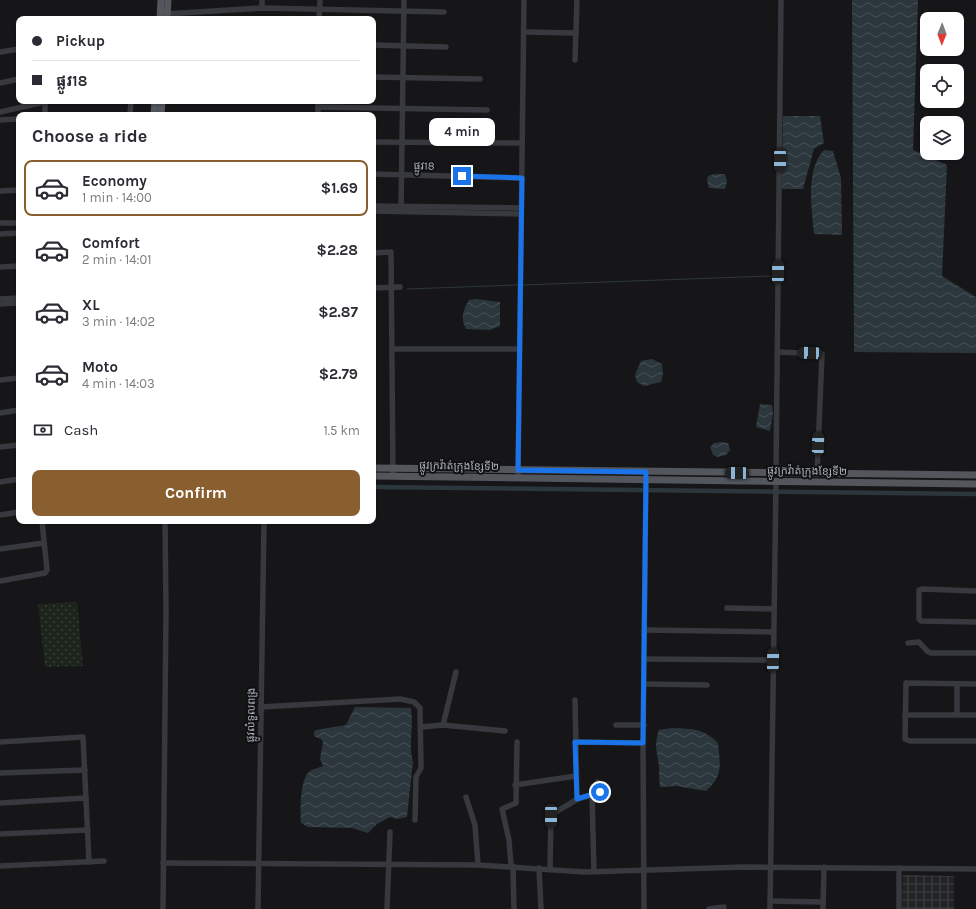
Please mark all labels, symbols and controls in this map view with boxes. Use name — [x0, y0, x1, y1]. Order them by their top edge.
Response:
north arrow — [920, 12, 964, 56]
map controls — [920, 12, 964, 160]
text: Pickup — [56, 32, 105, 50]
button: locate — [920, 64, 964, 108]
text: ផ្លូវ18 — [56, 72, 87, 90]
button: layers — [920, 116, 964, 160]
callout: 4 min — [429, 118, 495, 146]
text: 4 min — [444, 124, 480, 139]
text: Choose a ride — [32, 125, 147, 147]
car — [774, 148, 786, 172]
street label: ផ្លូវ18 — [413, 159, 435, 176]
route end — [453, 167, 471, 185]
icon: car — [34, 170, 70, 206]
text: Economy — [82, 172, 147, 190]
text: $1.69 — [321, 179, 358, 197]
text: 1 min · 14:00 — [82, 190, 152, 205]
icon: car — [34, 232, 70, 268]
text: Comfort — [82, 234, 140, 252]
text: $2.28 — [317, 241, 358, 259]
text: 2 min · 14:01 — [82, 252, 152, 267]
car — [772, 260, 784, 284]
icon: car — [34, 294, 70, 330]
text: XL — [82, 296, 100, 314]
text: $2.87 — [318, 303, 358, 321]
text: 3 min · 14:02 — [82, 314, 155, 329]
car — [798, 347, 822, 359]
icon: car — [34, 356, 70, 392]
text: Moto — [82, 358, 118, 376]
text: $2.79 — [319, 365, 358, 383]
text: 4 min · 14:03 — [82, 376, 155, 391]
icon: cash — [32, 419, 54, 441]
text: Cash — [64, 421, 98, 439]
text: 1.5 km — [323, 423, 360, 438]
car — [812, 432, 824, 456]
street label: ផ្លូវក្រវ៉ាត់ក្រុងខ្សែទី២ — [419, 458, 499, 476]
street label: ផ្លូវក្រវ៉ាត់ក្រុងខ្សែទី២ — [767, 463, 847, 481]
car — [725, 467, 749, 479]
button: Confirm — [32, 470, 360, 516]
car — [767, 648, 779, 672]
street label: ផ្លូវលំទួលពង្រ — [243, 688, 261, 743]
route start — [591, 783, 609, 801]
car — [545, 804, 557, 828]

